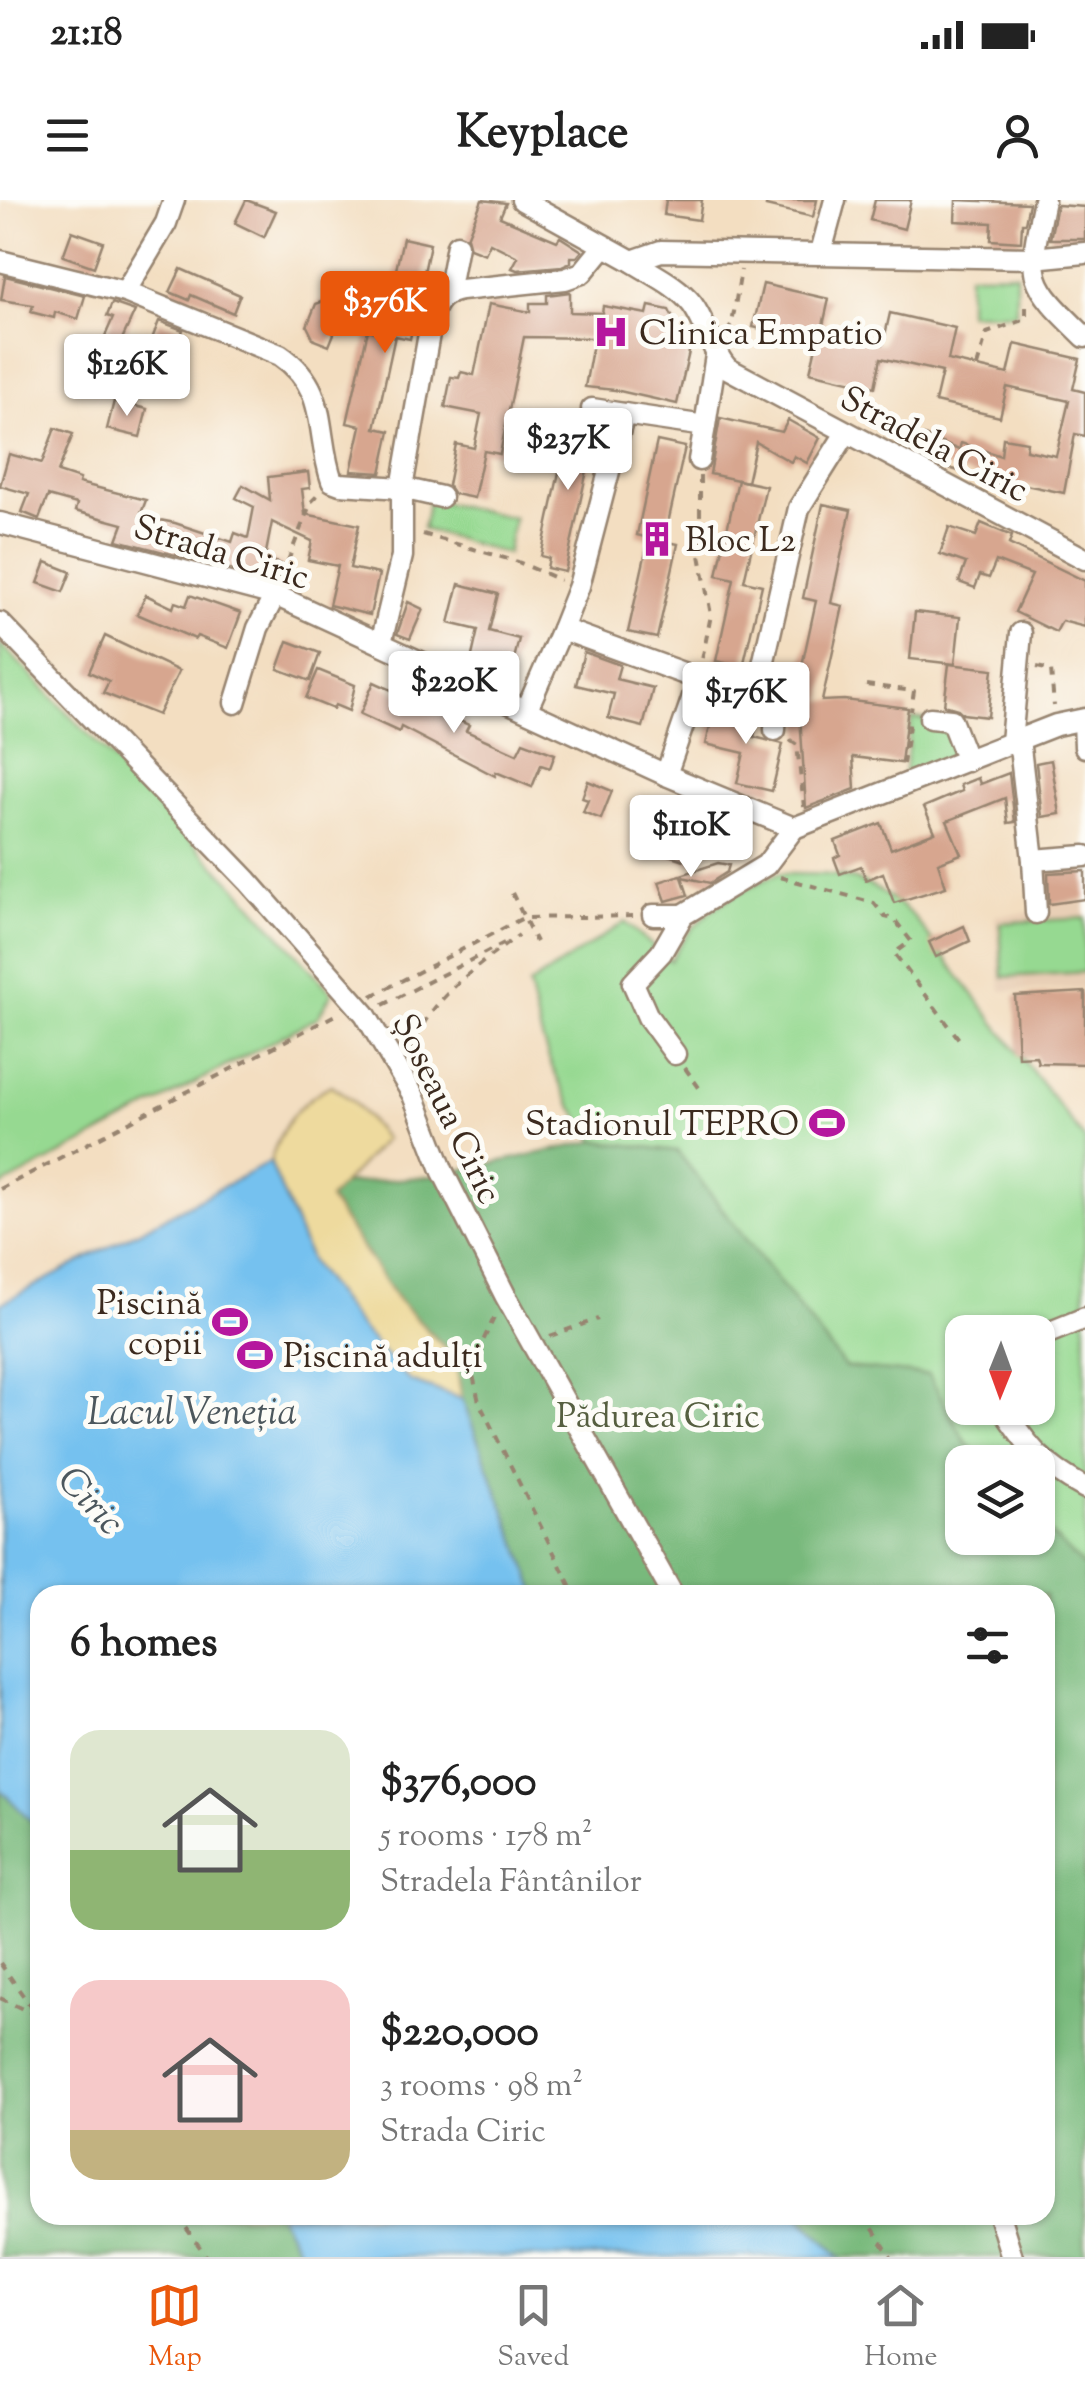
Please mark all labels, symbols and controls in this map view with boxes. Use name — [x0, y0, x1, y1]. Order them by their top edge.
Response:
text: 21:18 — [50, 8, 123, 62]
text: Keyplace — [456, 103, 629, 168]
icon: menu — [40, 108, 95, 163]
icon: person — [990, 108, 1045, 163]
pin: $376K — [315, 271, 455, 356]
text: $376K — [342, 280, 428, 326]
place label: Clinica Empatio — [639, 310, 883, 361]
hospital icon: Clinica Empatio — [592, 313, 630, 351]
pin: $126K — [57, 334, 197, 419]
text: $126K — [86, 343, 168, 389]
street label: Stradela Ciric — [830, 375, 1037, 517]
pin: $237K — [498, 408, 638, 493]
text: $237K — [526, 417, 610, 463]
street label: Strada Ciric — [127, 503, 315, 605]
place label: Bloc L2 — [685, 517, 796, 568]
building icon: Bloc L2 — [638, 520, 676, 558]
pin: $220K — [384, 651, 524, 736]
text: $220K — [410, 660, 498, 706]
pin: $176K — [676, 662, 816, 747]
text: $176K — [704, 671, 788, 717]
pin: $110K — [621, 795, 761, 880]
text: $110K — [652, 804, 730, 850]
street label: Șoseaua Ciric — [377, 1006, 513, 1213]
place label: Stadionul TEPRO — [525, 1101, 799, 1152]
sports icon: Stadionul TEPRO — [808, 1104, 846, 1142]
place label: Piscină copii — [96, 1280, 202, 1371]
sports icon: Piscină copii — [211, 1303, 249, 1341]
north arrow — [945, 1315, 1055, 1425]
map controls — [945, 1315, 1055, 1555]
place label: Piscină adulți — [283, 1333, 483, 1384]
sports icon: Piscină adulți — [236, 1336, 274, 1374]
water label: Lacul Veneția — [87, 1388, 297, 1442]
park label: Pădurea Ciric — [556, 1393, 760, 1444]
button: layers — [945, 1445, 1055, 1555]
water label: Ciric — [43, 1456, 135, 1549]
text: 6 homes — [70, 1615, 217, 1675]
icon: filters — [960, 1618, 1015, 1673]
text: $376,000 — [380, 1754, 536, 1814]
icon: home — [150, 1770, 270, 1890]
text: 5 rooms · 178 m² — [380, 1814, 592, 1860]
text: Stradela Fântânilor — [380, 1860, 642, 1906]
text: $220,000 — [380, 2004, 539, 2064]
icon: home — [150, 2020, 270, 2140]
text: 3 rooms · 98 m² — [380, 2064, 583, 2110]
text: Strada Ciric — [380, 2110, 546, 2156]
tab: Map — [147, 2278, 202, 2378]
tab: Saved — [497, 2278, 569, 2378]
tab: Home — [864, 2278, 938, 2378]

